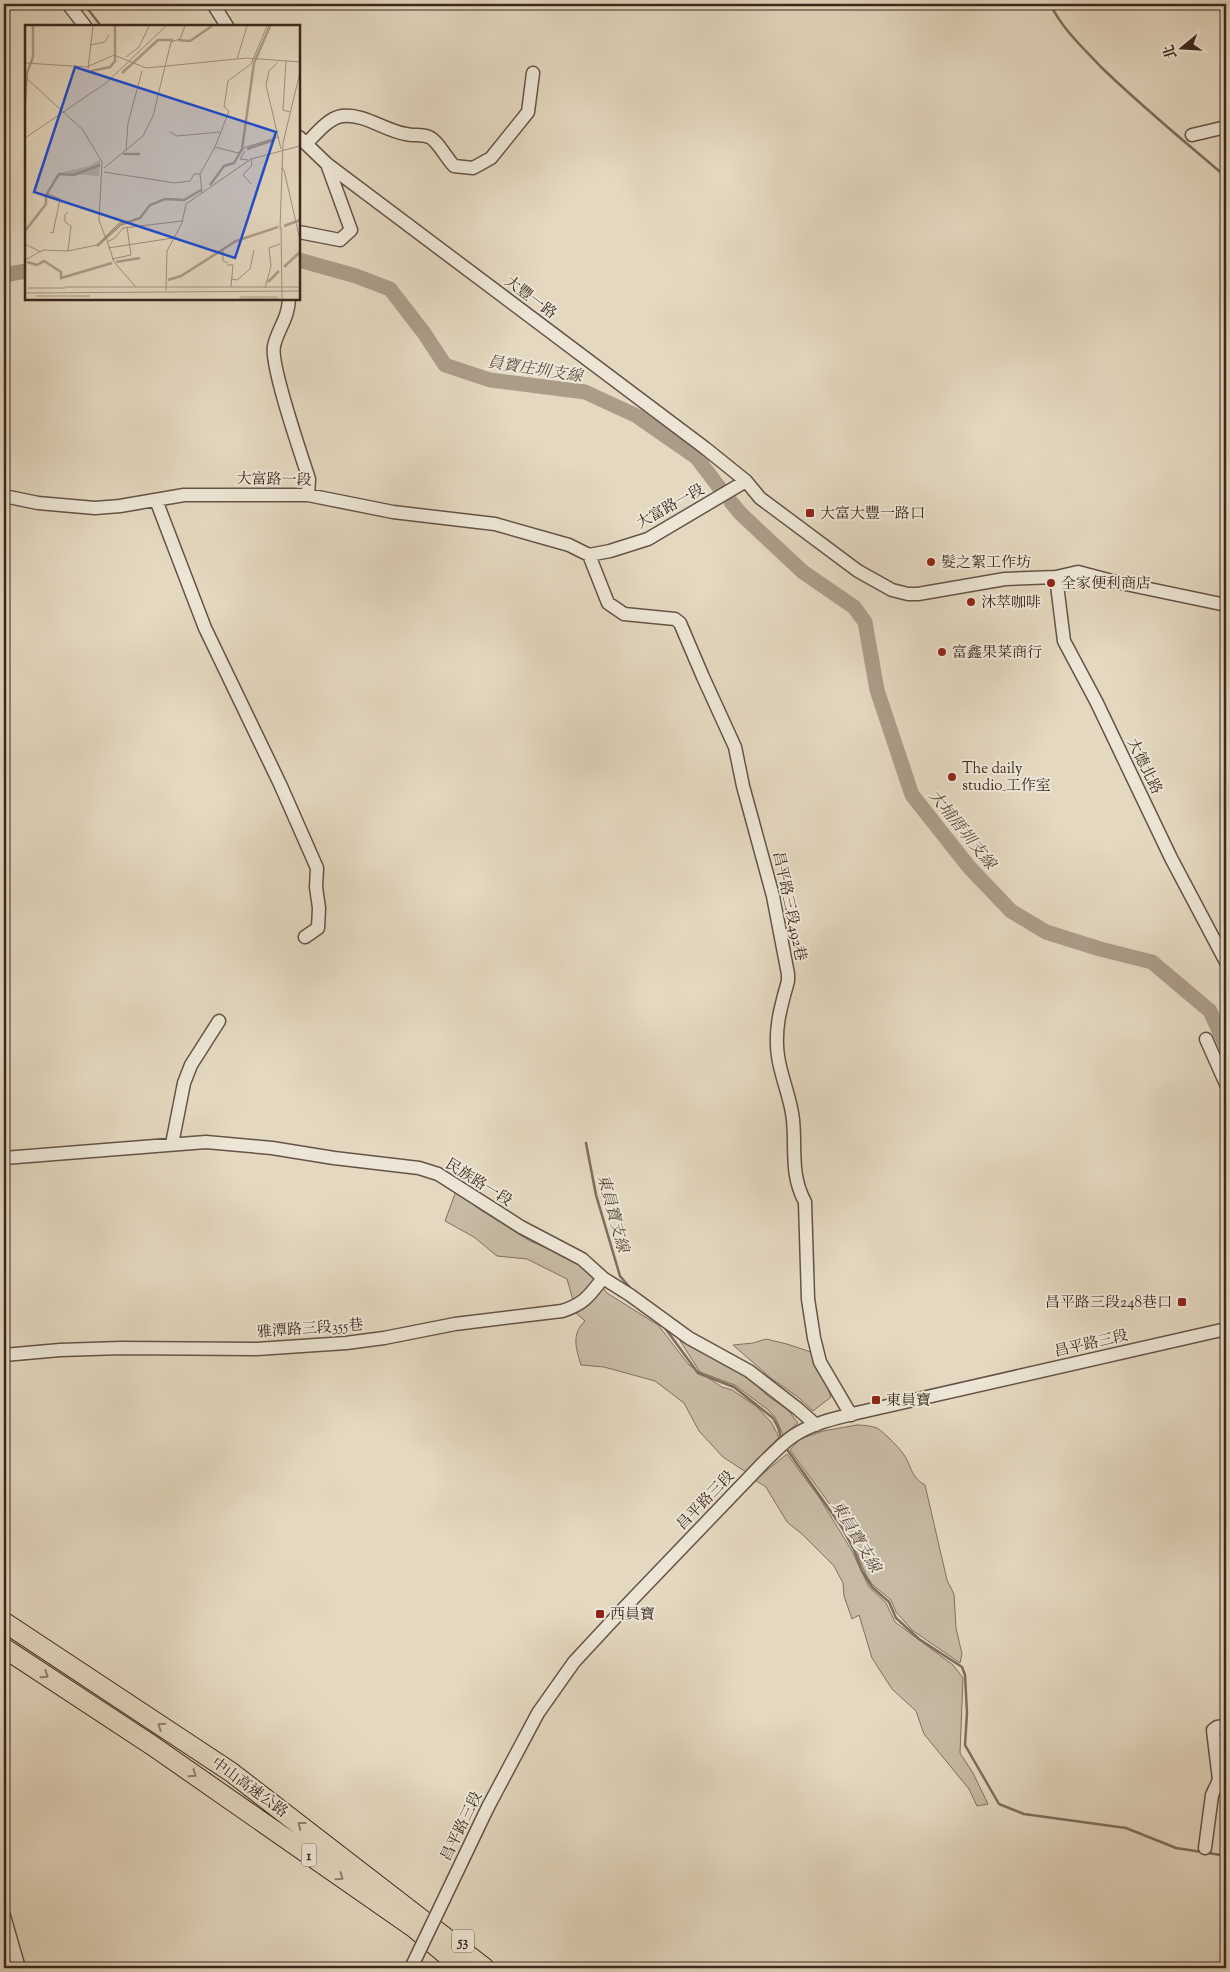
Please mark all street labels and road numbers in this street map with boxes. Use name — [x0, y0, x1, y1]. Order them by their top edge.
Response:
street label: 大豐一路 — [500, 272, 560, 325]
street label: 大富路一段 — [236, 469, 312, 492]
street label: 大富路一段 — [633, 480, 709, 535]
street label: 大德北路 — [1121, 735, 1166, 798]
street label: 昌平路三段492巷 — [767, 849, 810, 963]
street label: 民族路一段 — [441, 1154, 516, 1212]
street label: 雅潭路三段355巷 — [256, 1315, 364, 1344]
street label: 昌平路三段 — [1052, 1326, 1130, 1363]
street label: 昌平路三段 — [672, 1467, 740, 1535]
street label: 中山高速公路 — [207, 1753, 292, 1823]
street label: 昌平路三段 — [436, 1788, 488, 1865]
road number: 1 — [302, 1844, 316, 1866]
road number: 53 — [452, 1930, 474, 1952]

